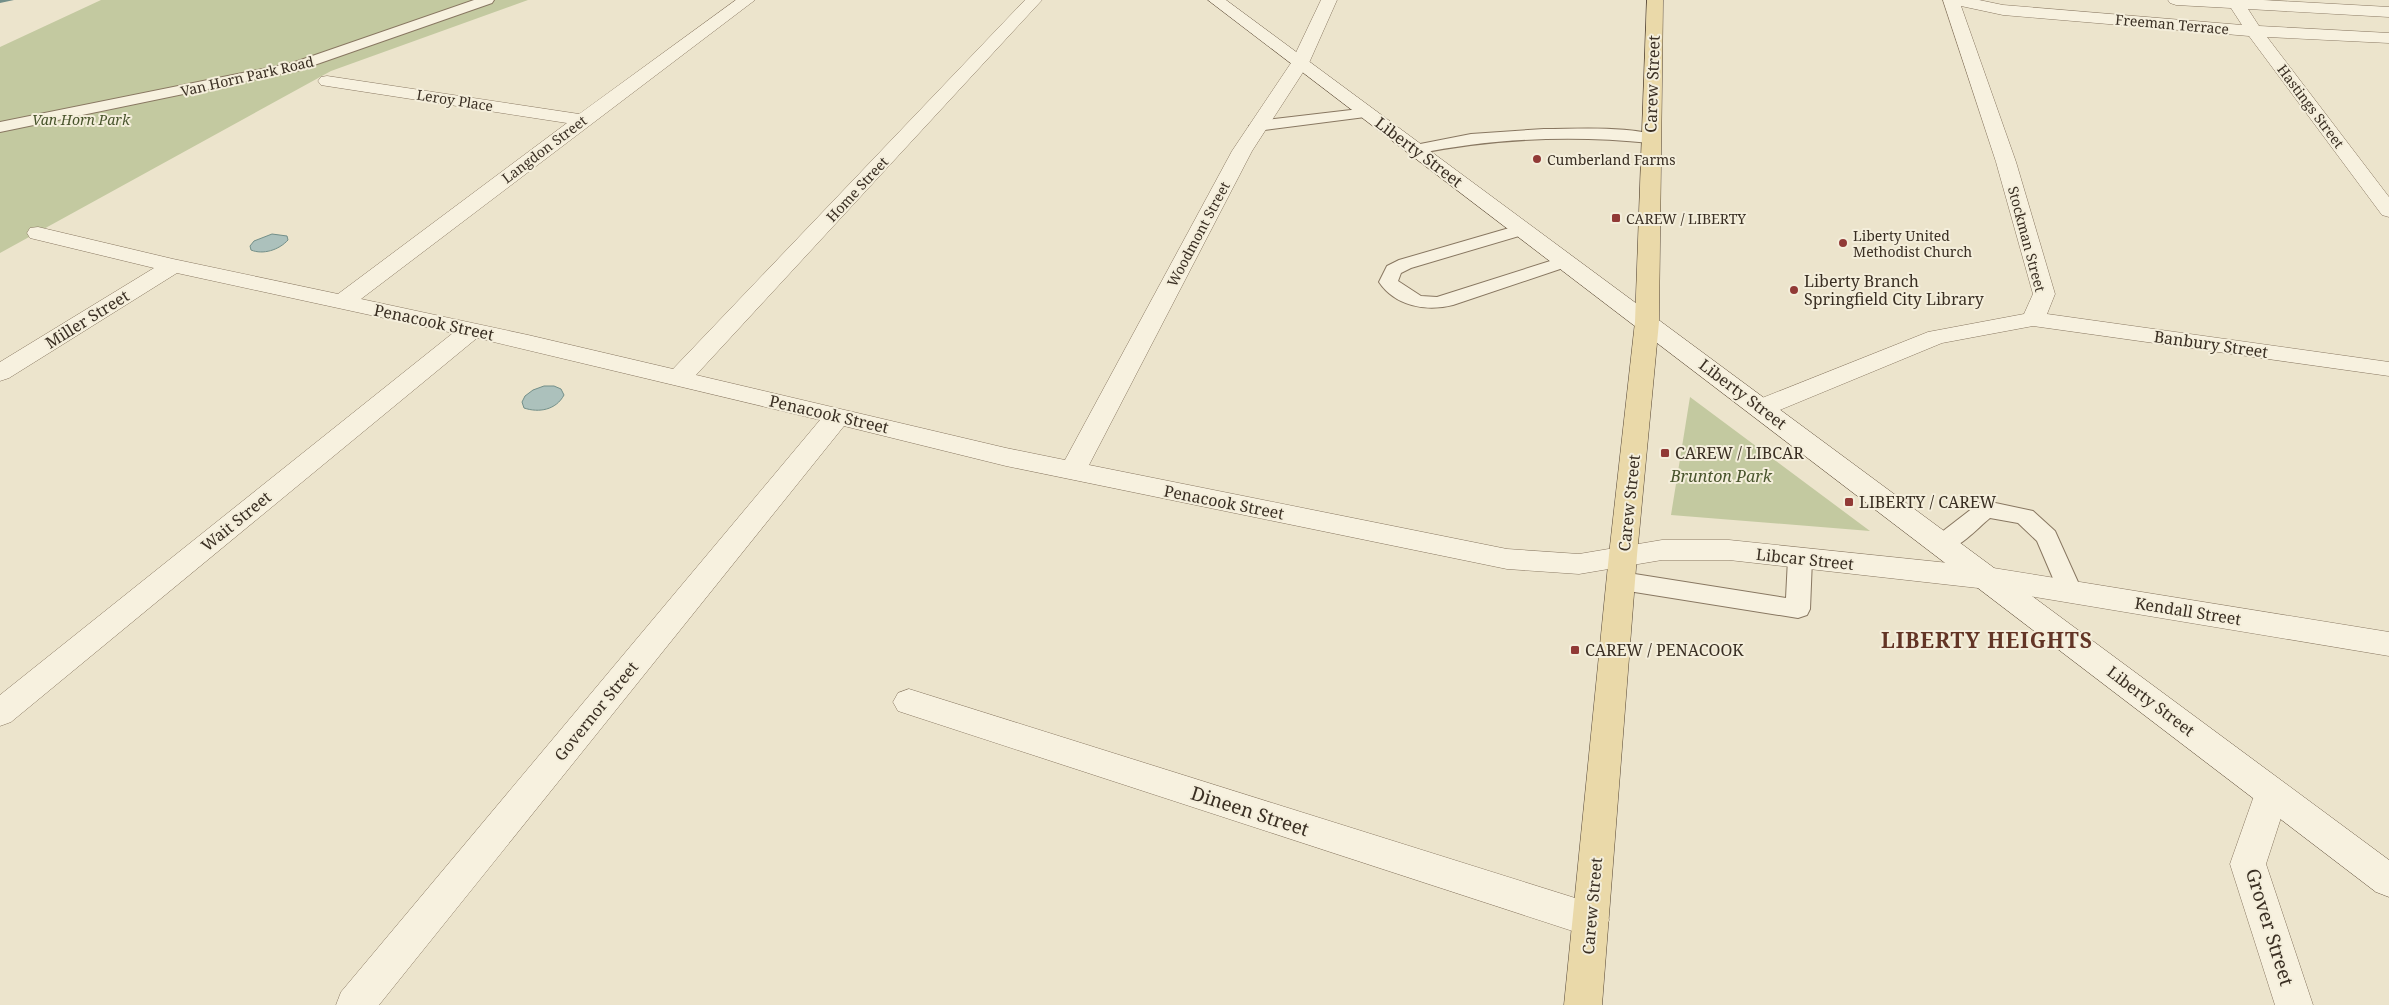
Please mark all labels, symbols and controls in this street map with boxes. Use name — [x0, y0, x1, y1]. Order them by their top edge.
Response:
street label: Freeman Terrace — [2114, 10, 2230, 38]
street label: Carew Street — [1639, 35, 1665, 133]
street label: Van Horn Park Road — [179, 51, 316, 101]
street label: Hastings Street — [2273, 60, 2349, 152]
street label: Leroy Place — [415, 85, 495, 115]
park label: Van Horn Park — [32, 110, 131, 129]
street label: Langdon Street — [498, 111, 590, 187]
street label: Liberty Street — [1371, 112, 1468, 192]
place label: Cumberland Farms — [1547, 150, 1676, 169]
street label: Home Street — [822, 152, 892, 226]
marker: Cumberland Farms — [1531, 153, 1543, 165]
street label: Woodmont Street — [1162, 178, 1234, 290]
street label: Stockman Street — [2004, 184, 2050, 294]
place label: CAREW / LIBERTY — [1626, 209, 1746, 228]
marker: CAREW / LIBERTY — [1610, 212, 1622, 224]
place label: Liberty United Methodist Church — [1853, 226, 1972, 261]
marker: Liberty United Methodist Church — [1837, 237, 1849, 249]
place label: Liberty Branch Springfield City Library — [1804, 270, 1985, 310]
street label: Miller Street — [41, 284, 133, 353]
marker: Liberty Branch Springfield City Library — [1788, 284, 1800, 296]
street label: Penacook Street — [372, 299, 496, 346]
street label: Banbury Street — [2152, 325, 2270, 363]
street label: Liberty Street — [1695, 354, 1792, 434]
street label: Penacook Street — [767, 390, 891, 439]
place label: CAREW / LIBCAR — [1675, 442, 1804, 464]
marker: CAREW / LIBCAR — [1659, 447, 1671, 459]
street label: Carew Street — [1613, 453, 1645, 553]
park label: Brunton Park — [1669, 465, 1773, 487]
street label: Penacook Street — [1162, 480, 1286, 525]
street label: Wait Street — [196, 486, 276, 556]
place label: LIBERTY / CAREW — [1859, 491, 1996, 513]
marker: LIBERTY / CAREW — [1843, 496, 1855, 508]
street label: Libcar Street — [1755, 543, 1855, 575]
street label: Kendall Street — [2133, 592, 2243, 630]
district label: LIBERTY HEIGHTS — [1881, 626, 2093, 654]
place label: CAREW / PENACOOK — [1585, 639, 1744, 661]
marker: CAREW / PENACOOK — [1569, 644, 1581, 656]
street label: Governor Street — [549, 656, 643, 765]
street label: Liberty Street — [2103, 661, 2200, 741]
street label: Dineen Street — [1188, 780, 1313, 842]
street label: Carew Street — [1577, 856, 1607, 956]
street label: Grover Street — [2240, 865, 2300, 989]

